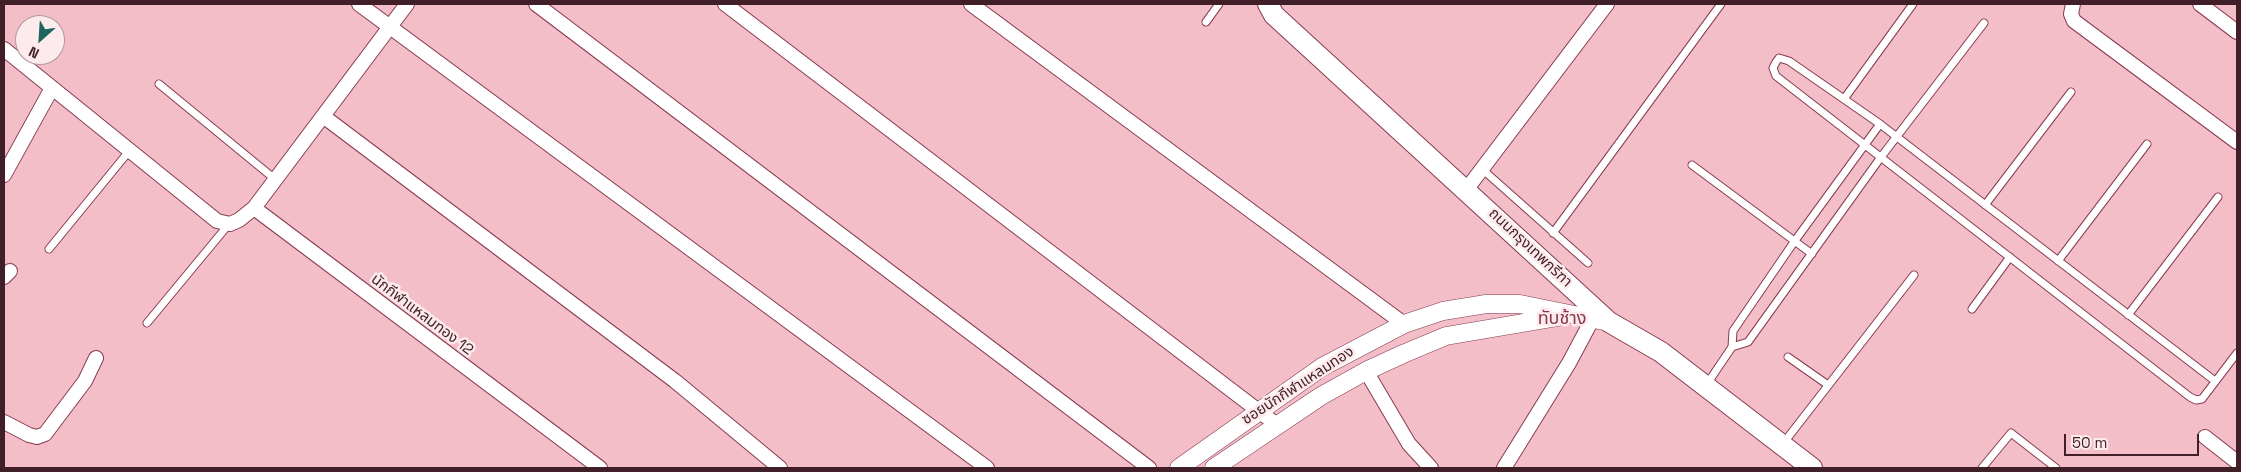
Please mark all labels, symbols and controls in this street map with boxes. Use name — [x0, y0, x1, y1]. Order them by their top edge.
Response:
north arrow — [15, 15, 65, 65]
text: N — [26, 42, 42, 63]
street label: ถนนกรุงเทพกรีฑา — [1485, 205, 1575, 291]
street label: นักกีฬาแหลมทอง 12 — [367, 271, 477, 359]
district label: ทับช้าง — [1538, 308, 1586, 330]
street label: ซอยนักกีฬาแหลมทอง — [1239, 343, 1357, 429]
scale bar — [2066, 424, 2201, 456]
text: 50 m — [2072, 433, 2107, 452]

